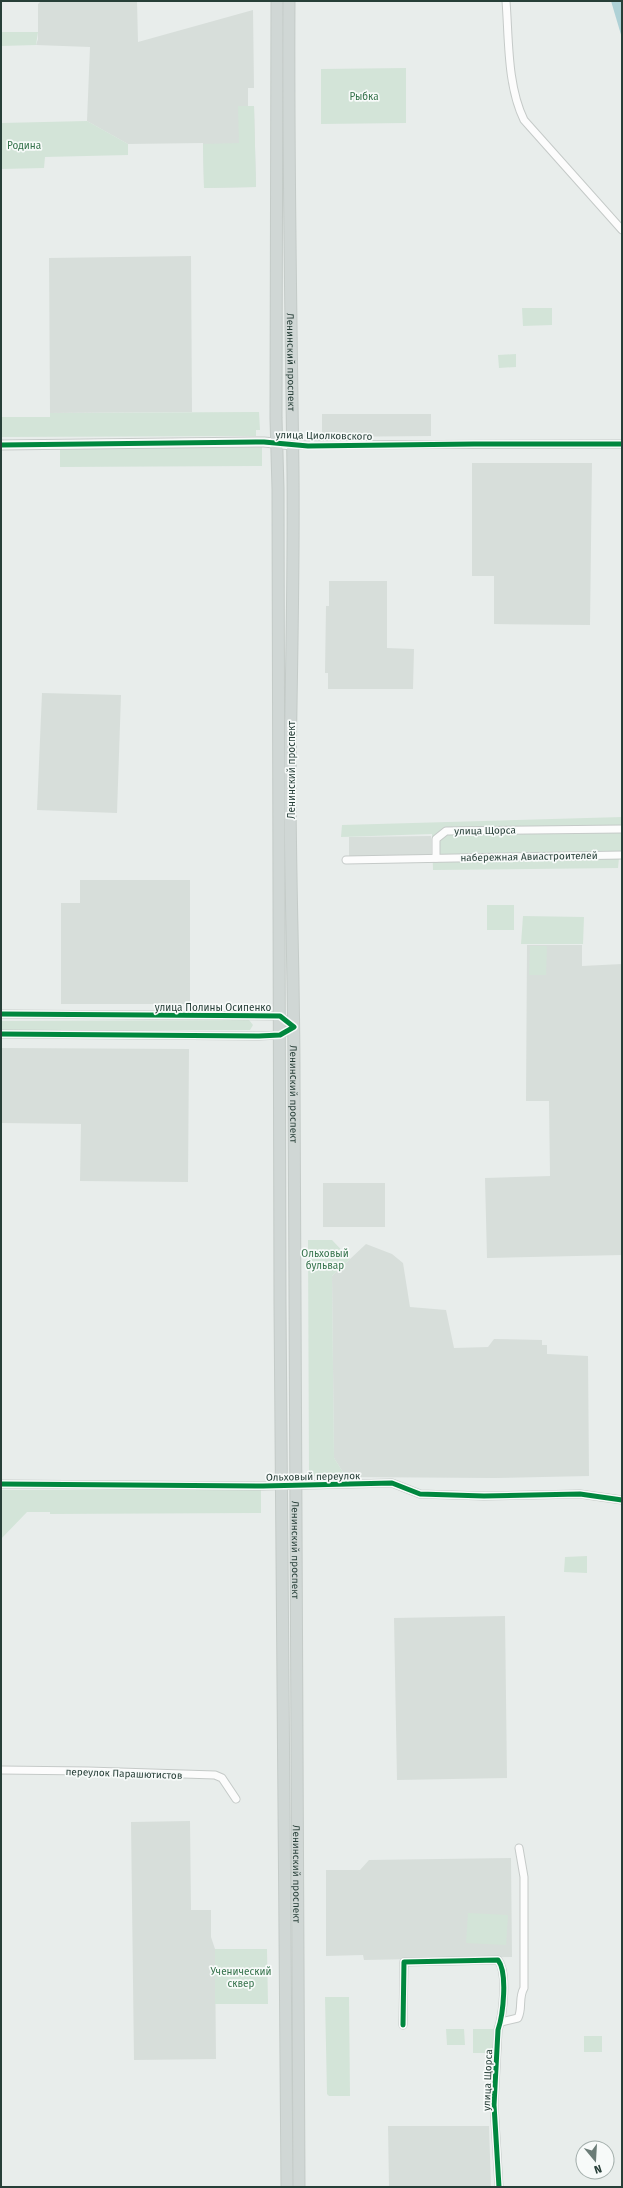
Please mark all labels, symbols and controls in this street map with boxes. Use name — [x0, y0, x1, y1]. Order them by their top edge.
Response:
park label: Рыбка — [349, 91, 379, 103]
park label: Родина — [7, 140, 41, 152]
street label: Ленинский проспект — [284, 313, 297, 412]
street label: улица Циолковского — [275, 429, 373, 443]
street label: Ленинский проспект — [286, 720, 298, 819]
street label: улица Щорса — [454, 824, 516, 838]
street label: набережная Авиастроителей — [460, 850, 598, 864]
street label: улица Полины Осипенко — [155, 1002, 271, 1014]
street label: Ленинский проспект — [287, 1045, 299, 1143]
park label: Ольховый бульвар — [301, 1248, 349, 1272]
street label: Ольховый переулок — [266, 1470, 361, 1484]
street label: Ленинский проспект — [289, 1501, 301, 1599]
street label: переулок Парашютистов — [65, 1766, 183, 1782]
street label: Ленинский проспект — [290, 1825, 302, 1923]
park label: Ученический сквер — [211, 1966, 271, 1990]
street label: улица Щорса — [481, 2049, 495, 2111]
north arrow — [575, 2140, 615, 2180]
text: N — [592, 2162, 603, 2176]

